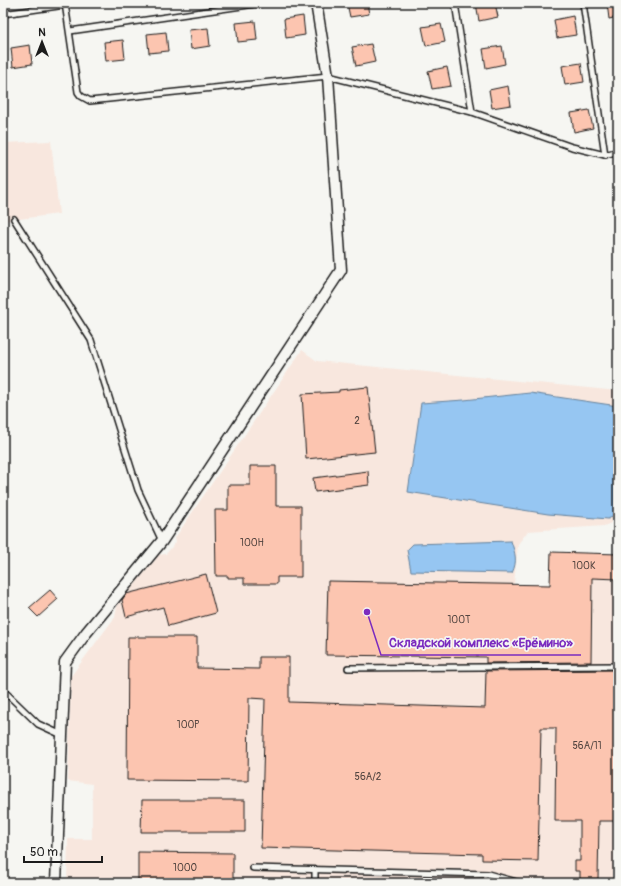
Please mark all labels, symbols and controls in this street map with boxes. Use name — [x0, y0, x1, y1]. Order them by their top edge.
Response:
north arrow — [22, 22, 62, 62]
text: N — [38, 26, 46, 39]
house number: 2 — [354, 415, 360, 427]
house number: 100Н — [240, 537, 264, 549]
house number: 100К — [572, 560, 596, 572]
house number: 100Т — [447, 614, 471, 626]
callout: Складской комплекс «Ерёмино» — [381, 630, 581, 655]
text: Складской комплекс «Ерёмино» — [389, 635, 573, 651]
house number: 100Р — [177, 719, 199, 731]
house number: 56А/11 — [572, 740, 602, 752]
house number: 56А/2 — [355, 771, 382, 783]
scale bar — [24, 838, 102, 864]
text: 50 m — [30, 845, 58, 860]
house number: 100О — [173, 862, 197, 874]

